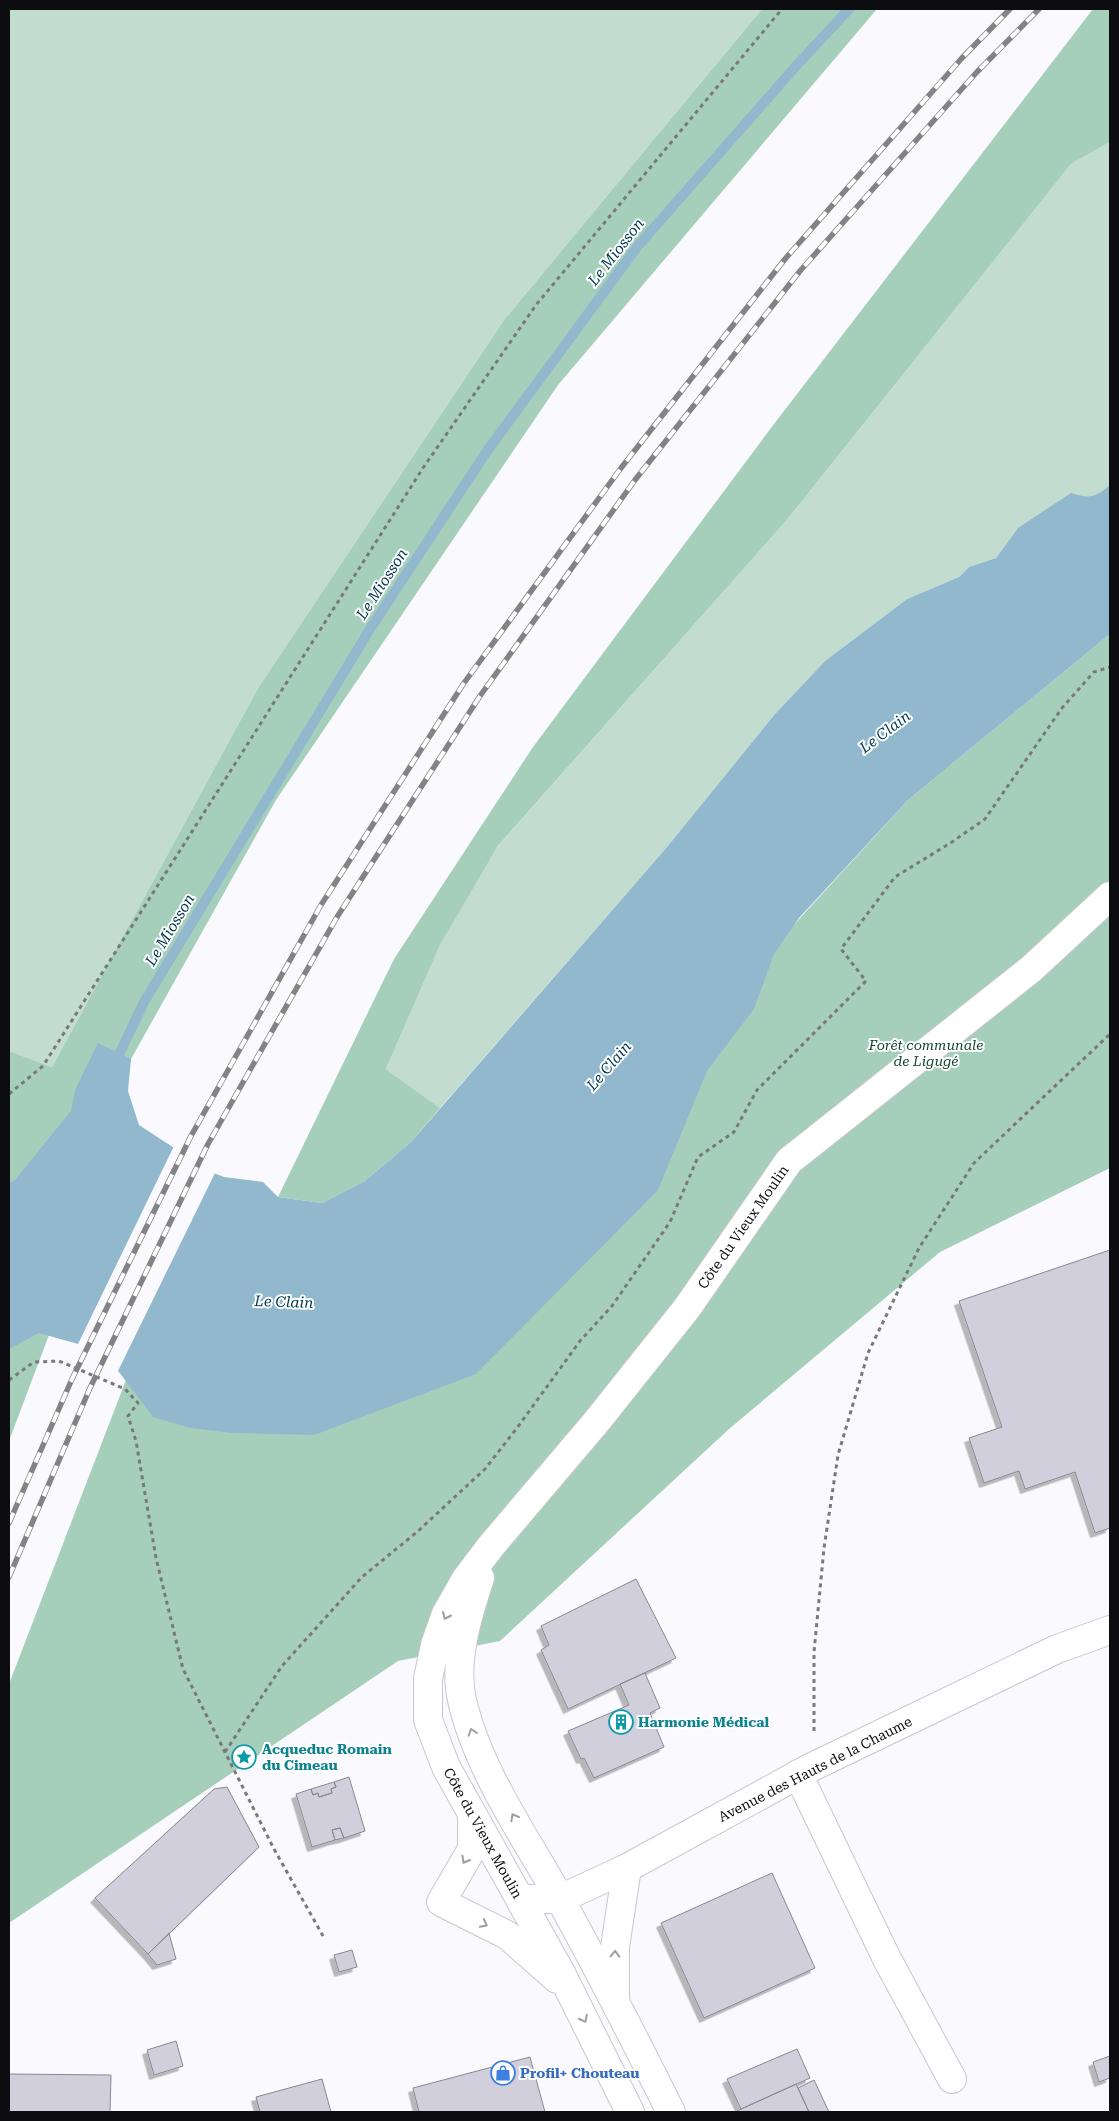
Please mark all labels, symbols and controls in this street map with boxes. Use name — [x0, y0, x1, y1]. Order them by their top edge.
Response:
water label: Le Miosson — [584, 215, 648, 290]
water label: Le Miosson — [352, 545, 411, 623]
water label: Le Clain — [855, 707, 914, 758]
water label: Le Miosson — [141, 891, 198, 970]
park label: Forêt communale de Ligugé — [868, 1037, 983, 1069]
water label: Le Clain — [582, 1038, 635, 1095]
street label: Côte du Vieux Moulin — [694, 1162, 792, 1292]
water label: Le Clain — [253, 1292, 314, 1312]
one-way arrow — [441, 1611, 452, 1620]
building icon: Harmonie Médical — [608, 1709, 634, 1735]
street label: Avenue des Hauts de la Chaume — [715, 1713, 915, 1825]
place label: Harmonie Médical — [638, 1714, 769, 1730]
one-way arrow — [467, 1728, 477, 1736]
place label: Acqueduc Romain du Cimeau — [262, 1741, 392, 1773]
place icon: Acqueduc Romain du Cimeau — [231, 1744, 257, 1770]
street label: Côte du Vieux Moulin — [440, 1765, 526, 1901]
one-way arrow — [510, 1813, 520, 1822]
one-way arrow — [462, 1854, 472, 1863]
one-way arrow — [479, 1918, 488, 1928]
one-way arrow — [610, 1950, 620, 1958]
one-way arrow — [578, 2014, 588, 2023]
shop icon: Profil+ Chouteau — [490, 2060, 516, 2086]
place label: Profil+ Chouteau — [520, 2065, 639, 2081]

